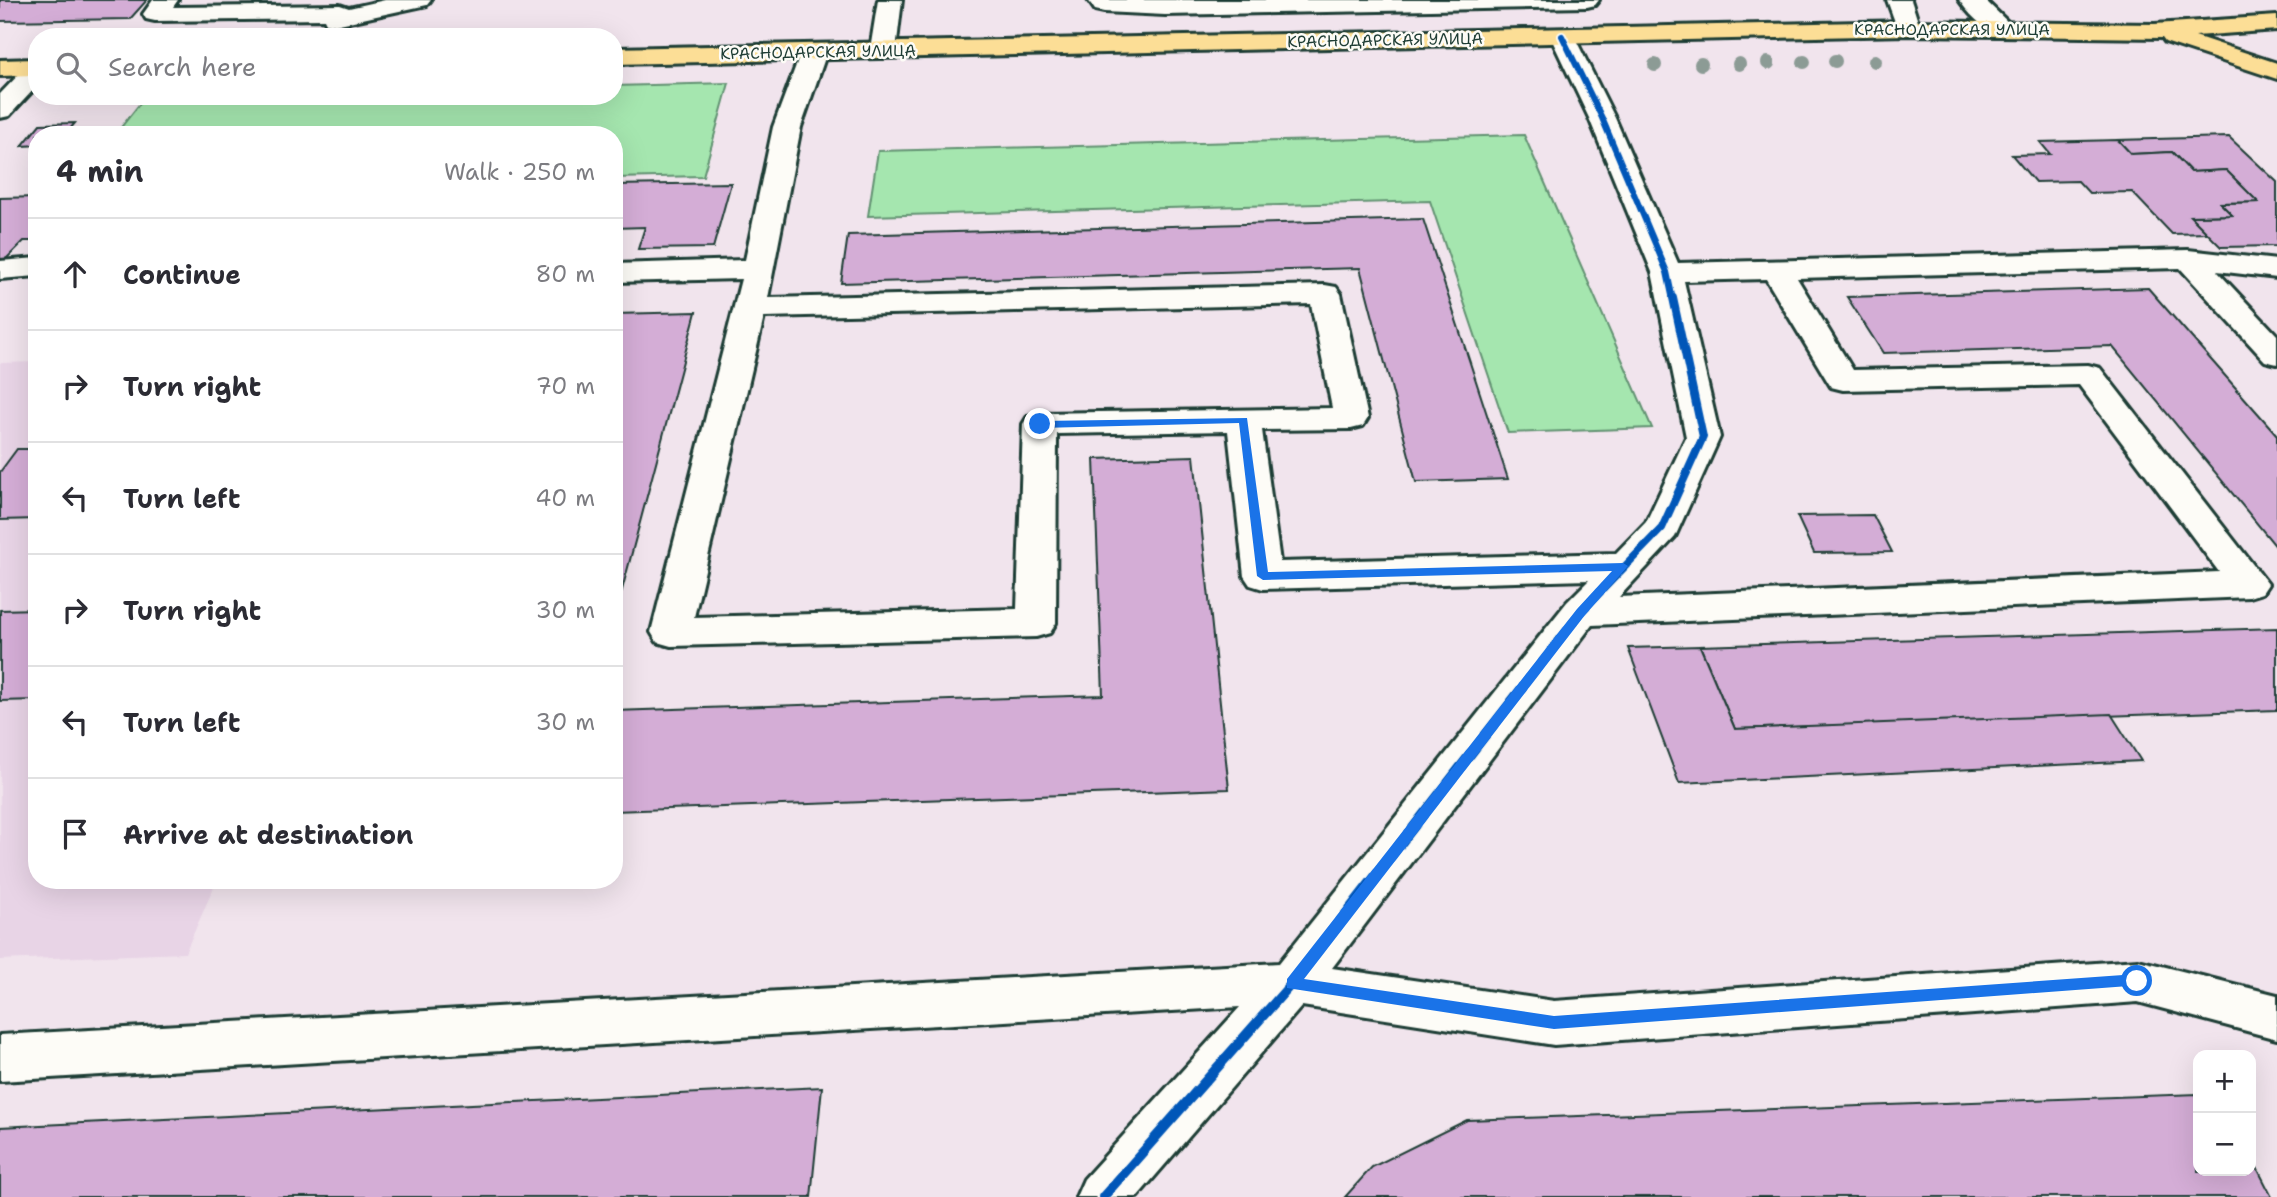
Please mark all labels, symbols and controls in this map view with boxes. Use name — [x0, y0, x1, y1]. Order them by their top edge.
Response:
street label: КРАСНОДАРСКАЯ УЛИЦА — [1854, 19, 2050, 40]
search box — [28, 28, 623, 105]
street label: КРАСНОДАРСКАЯ УЛИЦА — [1287, 28, 1483, 52]
street label: КРАСНОДАРСКАЯ УЛИЦА — [720, 40, 916, 64]
icon: search — [52, 48, 90, 86]
text: Search here — [108, 49, 257, 84]
text: 4 min — [56, 151, 143, 192]
text: Walk · 250 m — [444, 157, 595, 187]
icon: ahead — [56, 255, 94, 293]
text: Continue — [123, 257, 241, 292]
text: 80 m — [536, 259, 595, 289]
icon: right — [56, 367, 94, 405]
text: Turn right — [123, 369, 261, 404]
text: 70 m — [536, 371, 595, 401]
route end — [1024, 408, 1055, 439]
icon: left — [56, 479, 94, 517]
text: Turn left — [123, 481, 240, 516]
text: 40 m — [535, 483, 595, 513]
icon: right — [56, 591, 94, 629]
text: Turn right — [123, 593, 261, 628]
text: 30 m — [536, 595, 595, 625]
icon: left — [56, 703, 94, 741]
text: Turn left — [123, 705, 240, 740]
text: 30 m — [536, 707, 595, 737]
icon: arrive — [56, 815, 94, 853]
text: Arrive at destination — [123, 817, 413, 852]
route start — [2121, 965, 2152, 996]
map controls — [2193, 1050, 2256, 1176]
button: + — [2193, 1050, 2256, 1113]
button: − — [2193, 1113, 2256, 1176]

